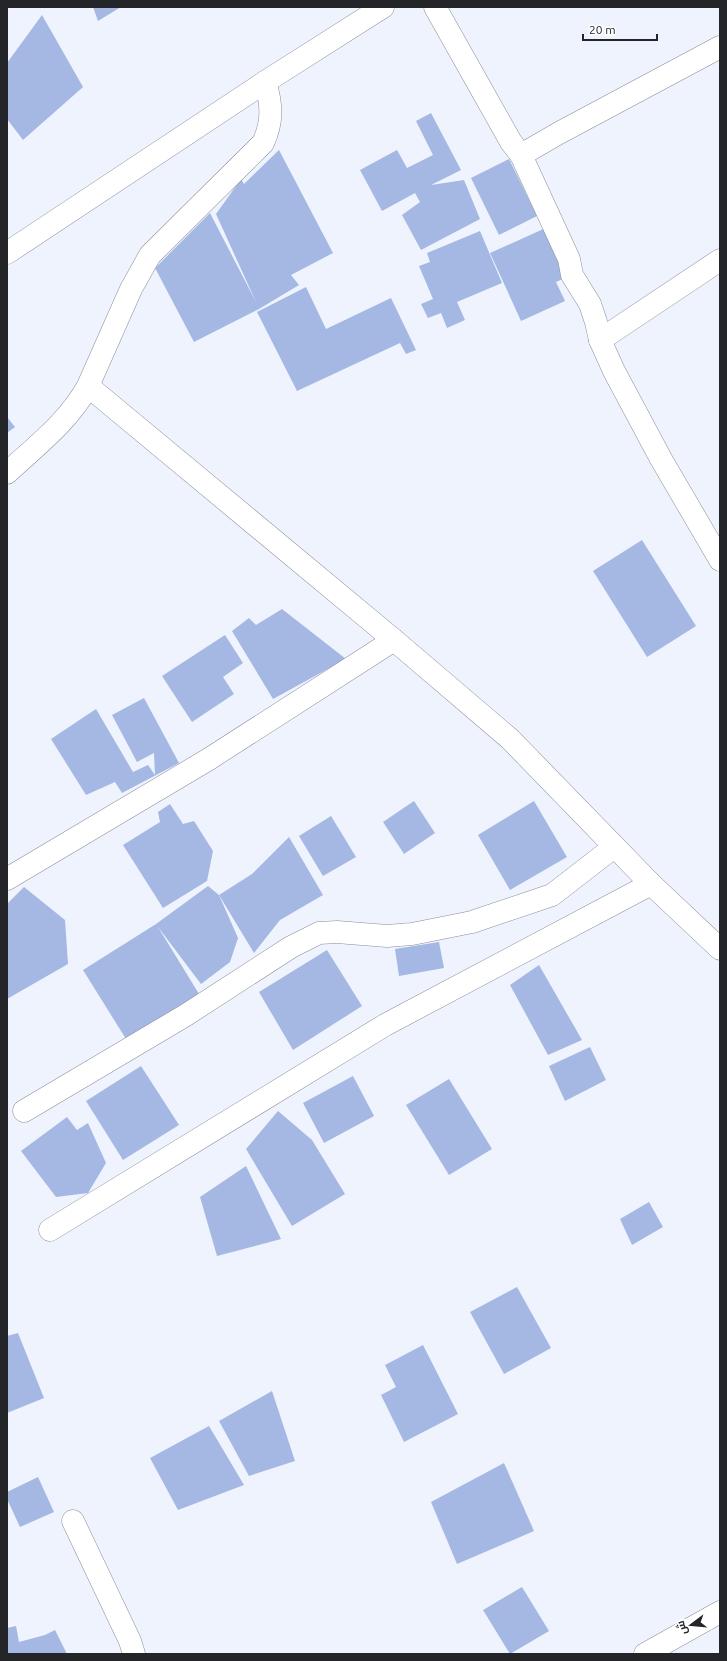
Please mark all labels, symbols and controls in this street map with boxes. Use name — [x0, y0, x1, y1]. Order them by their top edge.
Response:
scale bar — [583, 16, 657, 42]
text: 20 m — [589, 23, 616, 36]
north arrow — [671, 1605, 711, 1645]
text: ش — [674, 1619, 690, 1636]

